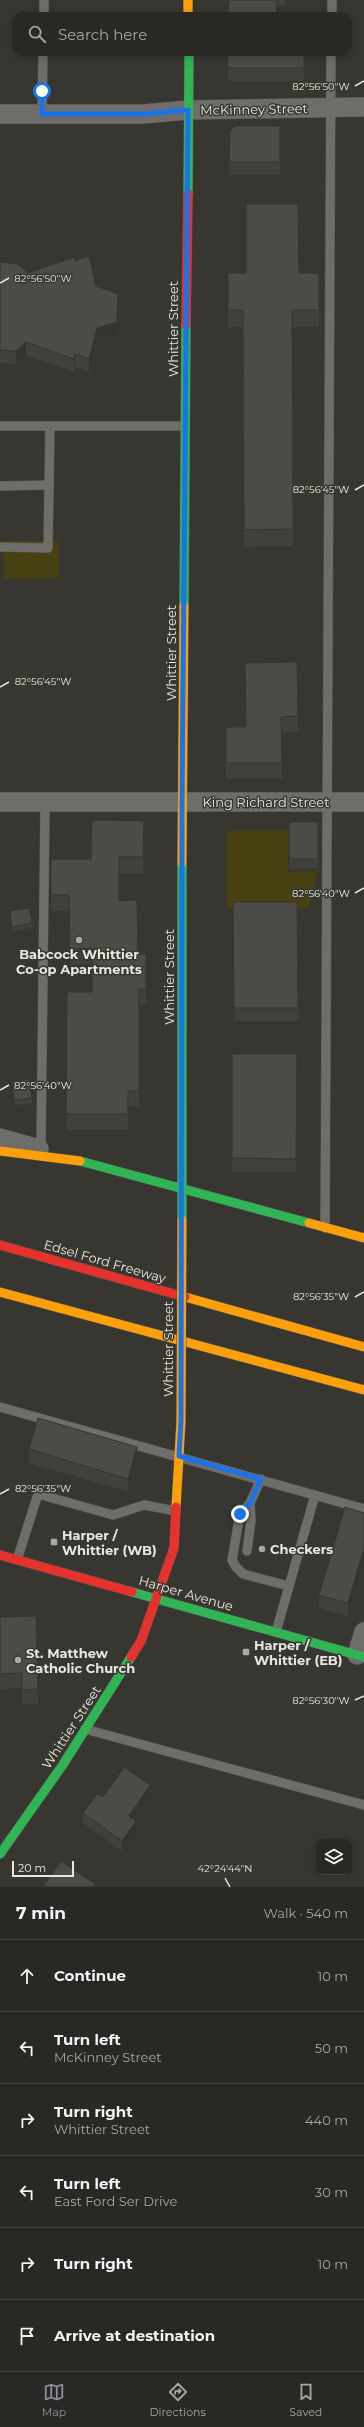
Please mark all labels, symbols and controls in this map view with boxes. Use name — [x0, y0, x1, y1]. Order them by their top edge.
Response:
search box — [12, 12, 352, 56]
icon: search — [26, 23, 48, 45]
text: Search here — [58, 25, 147, 44]
text: 82°56'50"W — [292, 80, 350, 93]
route start — [33, 82, 51, 100]
street label: McKinney Street — [200, 100, 308, 118]
text: 82°56'50"W — [14, 272, 72, 285]
street label: Whittier Street — [165, 281, 181, 377]
text: 82°56'45"W — [293, 483, 349, 496]
street label: Whittier Street — [163, 605, 179, 701]
text: 82°56'45"W — [15, 675, 71, 688]
street label: King Richard Street — [203, 794, 329, 810]
text: 82°56'40"W — [292, 887, 350, 900]
street label: Whittier Street — [161, 929, 177, 1025]
marker: Babcock Whittier Co-op Apartments — [74, 935, 84, 945]
place label: Babcock Whittier Co-op Apartments — [16, 946, 142, 977]
text: 82°56'40"W — [14, 1079, 72, 1092]
street label: Edsel Ford Freeway — [42, 1236, 169, 1286]
text: 82°56'35"W — [293, 1290, 349, 1303]
street label: Whittier Street — [160, 1301, 176, 1397]
text: 82°56'35"W — [15, 1482, 71, 1495]
route end — [231, 1505, 249, 1523]
place label: Harper / Whittier (WB) — [62, 1527, 157, 1558]
marker: Harper / Whittier (WB) — [49, 1537, 59, 1547]
place label: Checkers — [270, 1541, 333, 1557]
marker: Checkers — [257, 1544, 267, 1554]
street label: Harper Avenue — [137, 1572, 235, 1614]
place label: Harper / Whittier (EB) — [254, 1637, 342, 1668]
place label: St. Matthew Catholic Church — [26, 1645, 135, 1676]
marker: Harper / Whittier (EB) — [241, 1647, 251, 1657]
marker: St. Matthew Catholic Church — [13, 1655, 23, 1665]
street label: Whittier Street — [38, 1682, 104, 1772]
text: 82°56'30"W — [292, 1694, 350, 1707]
map controls — [316, 1839, 352, 1875]
button: layers — [316, 1839, 352, 1875]
scale bar — [12, 1859, 74, 1878]
text: 20 m — [18, 1861, 46, 1875]
text: 42°24'44"N — [198, 1862, 252, 1875]
text: 7 min — [16, 1903, 66, 1923]
text: Walk · 540 m — [263, 1905, 348, 1921]
icon: ahead — [16, 1965, 38, 1987]
text: Continue — [54, 1966, 126, 1985]
text: 10 m — [318, 1968, 348, 1984]
text: Turn left — [54, 2030, 121, 2049]
icon: left — [16, 2037, 38, 2059]
text: 50 m — [315, 2040, 348, 2056]
text: McKinney Street — [54, 2049, 162, 2065]
text: Turn right — [54, 2102, 133, 2121]
icon: right — [16, 2109, 38, 2131]
text: 440 m — [305, 2112, 348, 2128]
text: Whittier Street — [54, 2121, 150, 2137]
text: Turn left — [54, 2174, 121, 2193]
icon: left — [16, 2181, 38, 2203]
text: 30 m — [315, 2184, 348, 2200]
text: East Ford Ser Drive — [54, 2193, 177, 2209]
icon: right — [16, 2253, 38, 2275]
text: Turn right — [54, 2254, 133, 2273]
text: 10 m — [318, 2256, 348, 2272]
icon: arrive — [16, 2325, 38, 2347]
text: Arrive at destination — [54, 2326, 215, 2345]
tab: Map — [42, 2381, 66, 2419]
tab: Directions — [150, 2381, 206, 2419]
tab: Saved — [289, 2381, 322, 2419]

